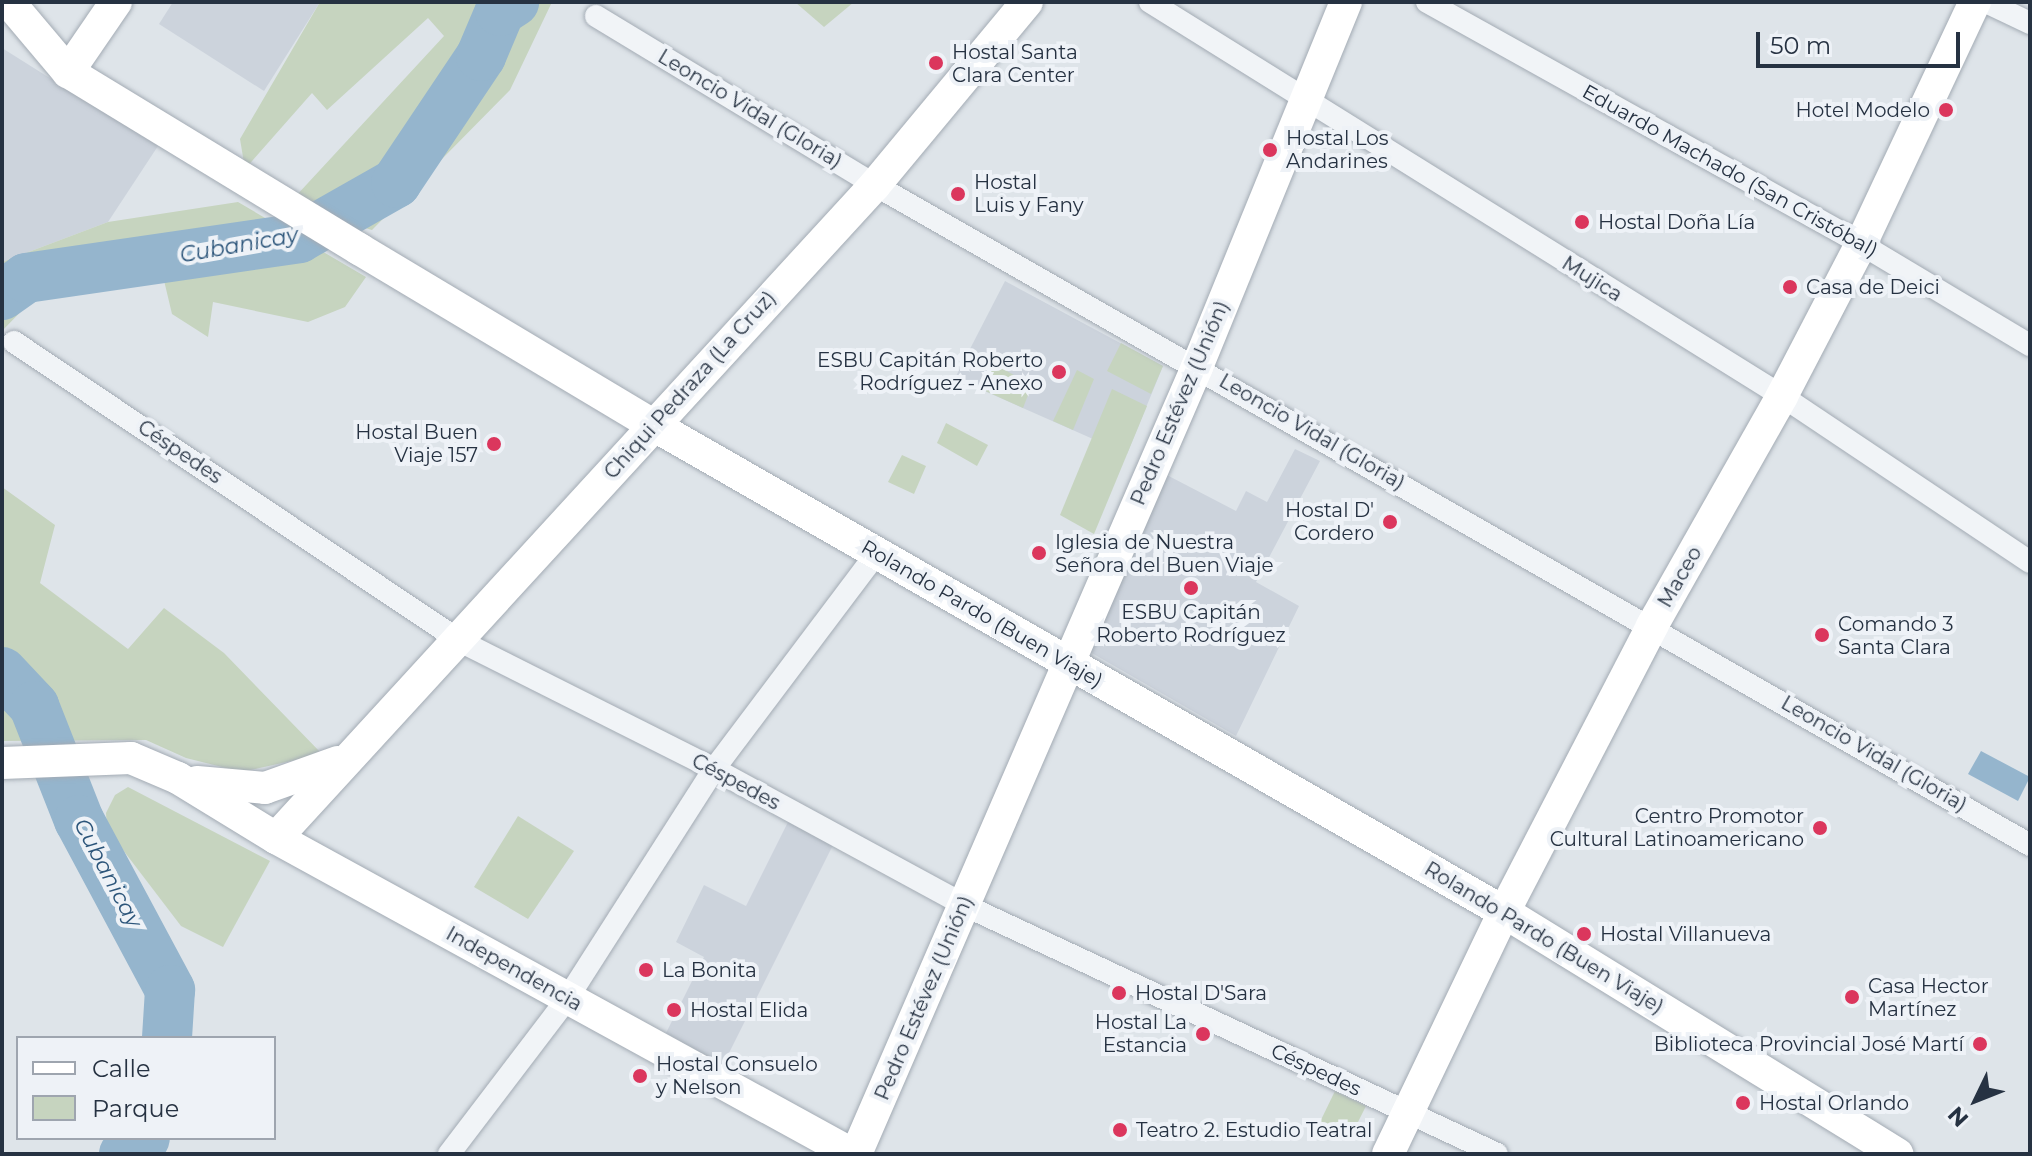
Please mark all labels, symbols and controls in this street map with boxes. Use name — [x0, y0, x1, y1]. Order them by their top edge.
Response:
scale bar — [1760, 16, 1964, 66]
text: 50 m — [1770, 31, 1831, 60]
place label: Hostal Santa Clara Center — [952, 40, 1078, 87]
street label: Leoncio Vidal (Gloria) — [654, 44, 846, 174]
marker: Hostal Santa Clara Center — [927, 54, 945, 72]
street label: Eduardo Machado (San Cristóbal) — [1578, 80, 1882, 262]
place label: Hotel Modelo — [1796, 98, 1930, 122]
marker: Hotel Modelo — [1937, 101, 1955, 119]
place label: Hostal Los Andarines — [1286, 126, 1389, 173]
marker: Hostal Los Andarines — [1261, 141, 1279, 159]
place label: Hostal Luis y Fany — [974, 170, 1084, 217]
marker: Hostal Luis y Fany — [949, 185, 967, 203]
place label: Hostal Doña Lía — [1598, 210, 1755, 234]
marker: Hostal Doña Lía — [1573, 213, 1591, 231]
water label: Cubanicay — [178, 222, 300, 268]
street label: Mujica — [1557, 251, 1627, 307]
place label: Casa de Deici — [1806, 275, 1940, 299]
marker: Casa de Deici — [1781, 278, 1799, 296]
street label: Chiqui Pedraza (La Cruz) — [599, 286, 781, 484]
street label: Pedro Estévez (Unión) — [1126, 297, 1234, 509]
place label: ESBU Capitán Roberto Rodríguez - Anexo — [817, 348, 1043, 395]
marker: ESBU Capitán Roberto Rodríguez - Anexo — [1050, 363, 1068, 381]
street label: Leoncio Vidal (Gloria) — [1215, 369, 1409, 495]
street label: Céspedes — [133, 415, 227, 489]
place label: Hostal Buen Viaje 157 — [355, 420, 478, 467]
marker: Hostal Buen Viaje 157 — [485, 435, 503, 453]
place label: Hostal D' Cordero — [1285, 498, 1374, 545]
marker: Hostal D' Cordero — [1381, 513, 1399, 531]
place label: Iglesia de Nuestra Señora del Buen Viaje — [1055, 530, 1274, 577]
street label: Rolando Pardo (Buen Viaje) — [857, 535, 1107, 693]
street label: Maceo — [1653, 542, 1707, 612]
marker: Iglesia de Nuestra Señora del Buen Viaje — [1030, 544, 1048, 562]
marker: ESBU Capitán Roberto Rodríguez — [1182, 579, 1200, 597]
place label: ESBU Capitán Roberto Rodríguez — [1096, 600, 1286, 647]
place label: Comando 3 Santa Clara — [1838, 612, 1953, 659]
marker: Comando 3 Santa Clara — [1813, 626, 1831, 644]
street label: Leoncio Vidal (Gloria) — [1777, 691, 1971, 817]
street label: Céspedes — [688, 749, 784, 815]
place label: Centro Promotor Cultural Latinoamericano — [1550, 804, 1804, 851]
water label: Cubanicay — [68, 814, 148, 932]
marker: Centro Promotor Cultural Latinoamericano — [1811, 819, 1829, 837]
street label: Rolando Pardo (Buen Viaje) — [1420, 857, 1668, 1019]
street label: Pedro Estévez (Unión) — [870, 892, 978, 1104]
street label: Independencia — [442, 922, 586, 1016]
place label: Hostal Villanueva — [1600, 922, 1771, 946]
marker: Hostal Villanueva — [1575, 925, 1593, 943]
place label: La Bonita — [662, 958, 757, 982]
marker: La Bonita — [637, 961, 655, 979]
place label: Casa Hector Martínez — [1868, 974, 1989, 1021]
place label: Hostal D'Sara — [1135, 981, 1267, 1005]
marker: Hostal D'Sara — [1110, 984, 1128, 1002]
marker: Casa Hector Martínez — [1843, 988, 1861, 1006]
place label: Hostal Elida — [690, 998, 808, 1022]
marker: Hostal Elida — [665, 1001, 683, 1019]
place label: Hostal La Estancia — [1095, 1010, 1187, 1057]
marker: Hostal La Estancia — [1194, 1025, 1212, 1043]
place label: Biblioteca Provincial José Martí — [1654, 1032, 1964, 1056]
marker: Biblioteca Provincial José Martí — [1971, 1035, 1989, 1053]
legend — [16, 1036, 276, 1140]
street label: Céspedes — [1267, 1039, 1365, 1101]
place label: Hostal Consuelo y Nelson — [656, 1052, 818, 1099]
text: Calle — [92, 1054, 150, 1083]
north arrow — [1936, 1060, 2016, 1140]
marker: Hostal Consuelo y Nelson — [631, 1067, 649, 1085]
place label: Hostal Orlando — [1759, 1091, 1909, 1115]
text: Parque — [92, 1094, 179, 1123]
marker: Hostal Orlando — [1734, 1094, 1752, 1112]
text: N — [1942, 1101, 1974, 1132]
place label: Teatro 2. Estudio Teatral — [1136, 1118, 1372, 1142]
marker: Teatro 2. Estudio Teatral — [1111, 1121, 1129, 1139]

